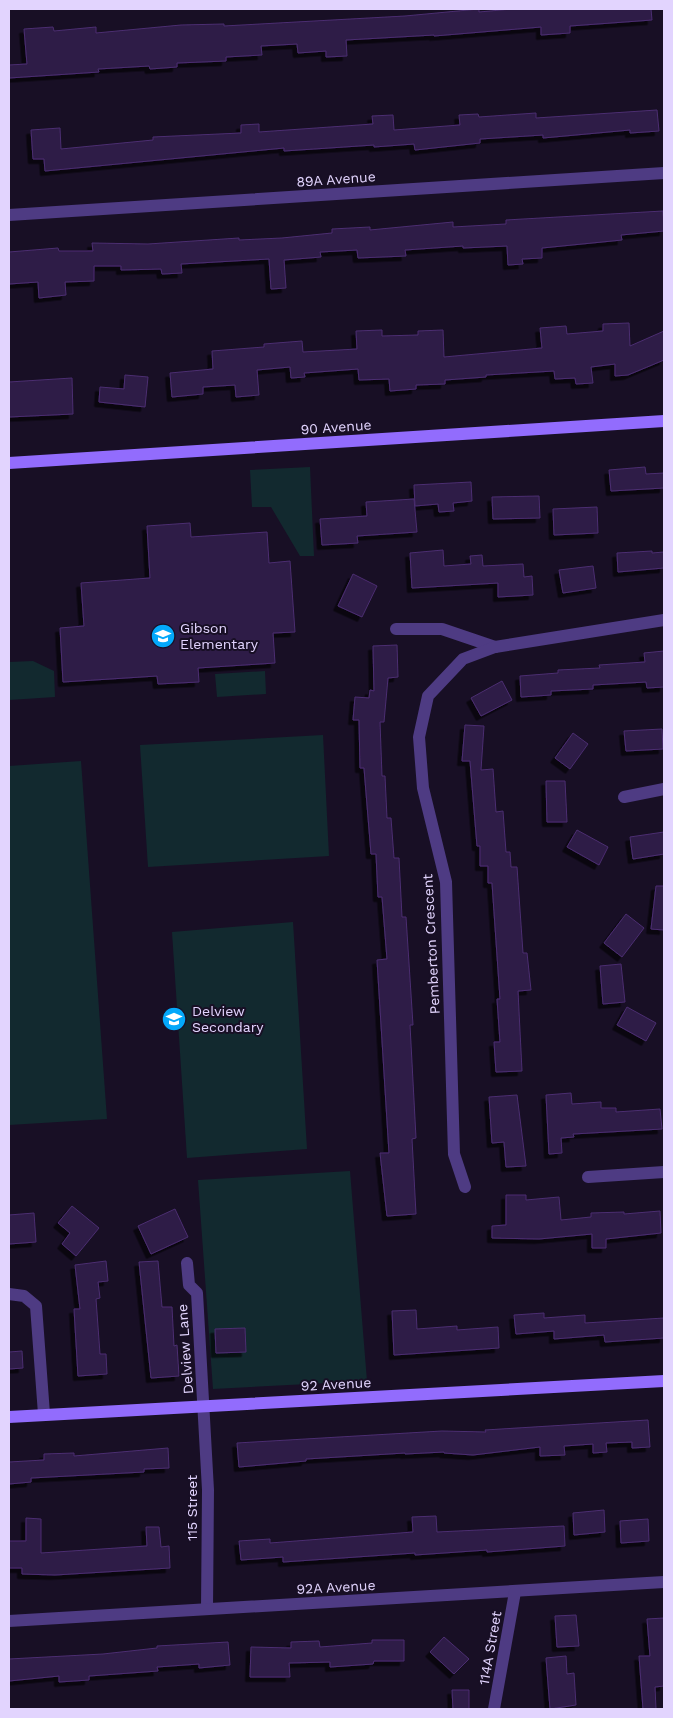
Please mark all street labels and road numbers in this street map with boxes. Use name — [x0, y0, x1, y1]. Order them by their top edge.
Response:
street label: 89A Avenue — [296, 168, 376, 190]
street label: 90 Avenue — [300, 417, 372, 437]
street label: Pemberton Crescent — [419, 873, 443, 1015]
street label: Delview Lane — [174, 1303, 196, 1395]
street label: 92 Avenue — [300, 1374, 372, 1394]
street label: 115 Street — [184, 1475, 200, 1541]
street label: 92A Avenue — [296, 1577, 376, 1597]
street label: 114A Street — [476, 1610, 504, 1686]

